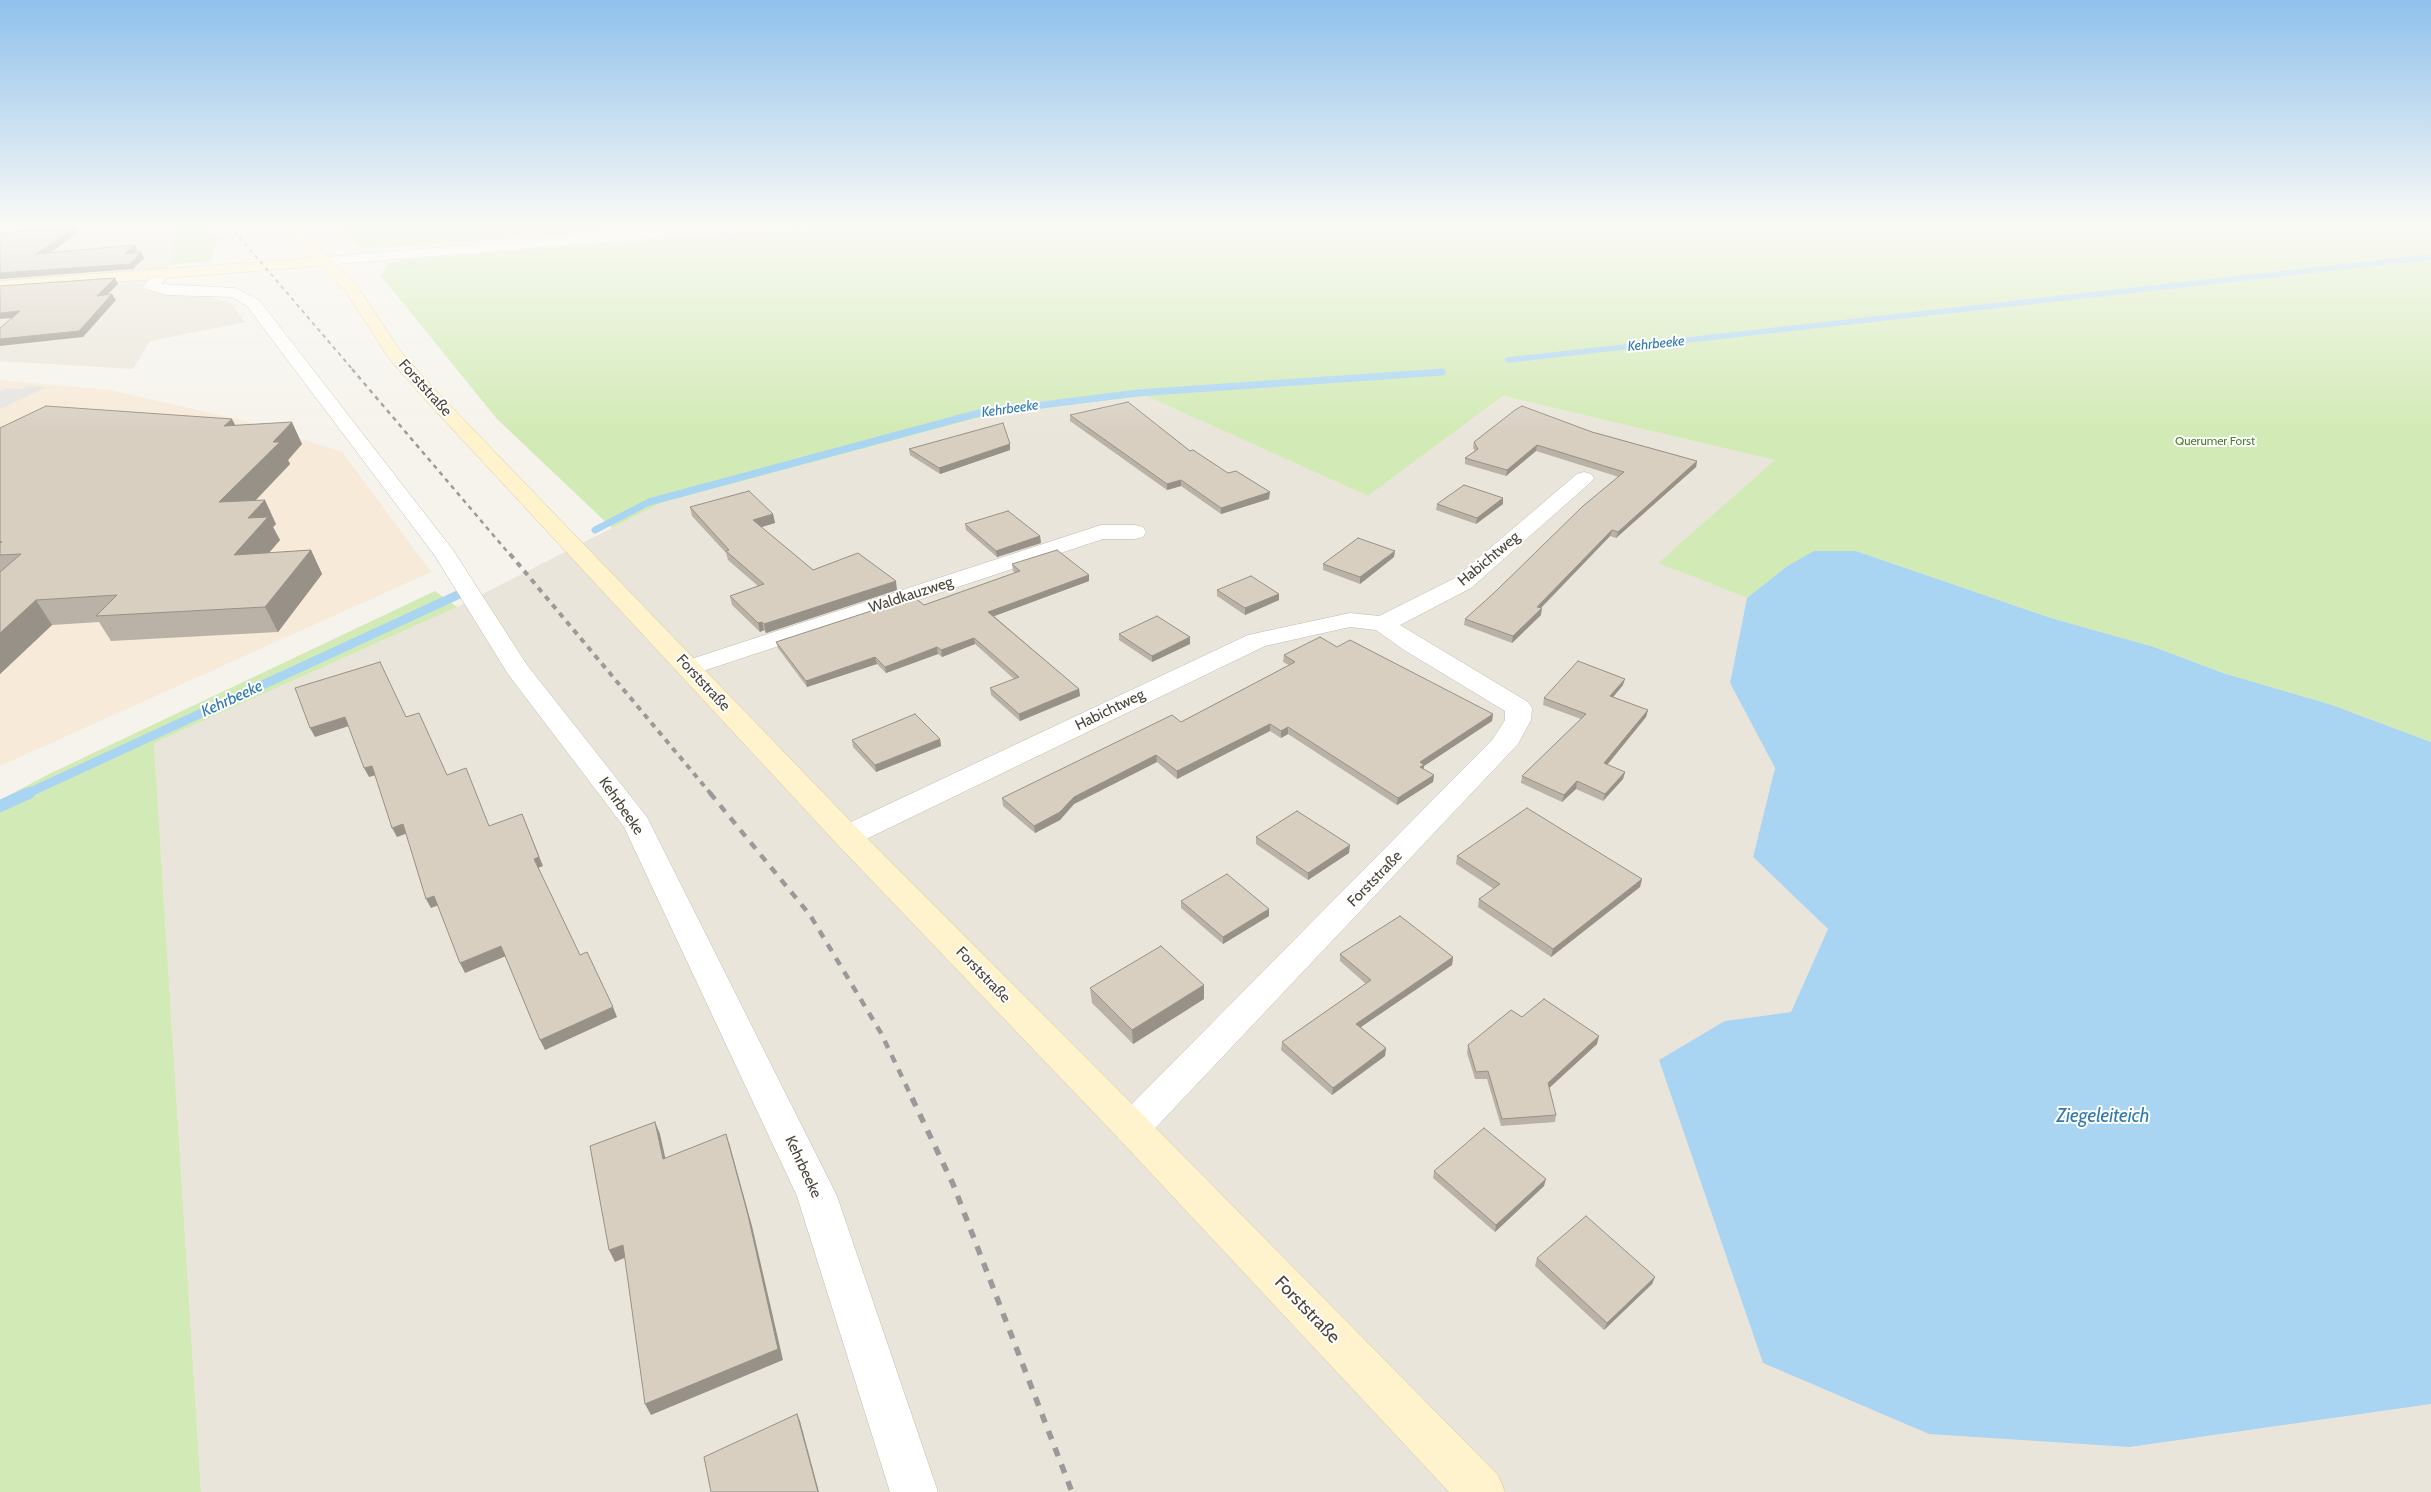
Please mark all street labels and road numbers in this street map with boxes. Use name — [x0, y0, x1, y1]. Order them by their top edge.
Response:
street label: Forststraße — [395, 356, 455, 420]
street label: Habichtweg — [1454, 528, 1524, 590]
street label: Waldkauzweg — [867, 573, 955, 617]
street label: Forststraße — [672, 651, 734, 715]
street label: Habichtweg — [1072, 685, 1148, 735]
street label: Kehrbeeke — [595, 774, 647, 838]
street label: Forststraße — [1344, 847, 1406, 911]
street label: Forststraße — [952, 943, 1014, 1007]
street label: Kehrbeeke — [781, 1133, 825, 1201]
street label: Forststraße — [1270, 1272, 1344, 1348]

